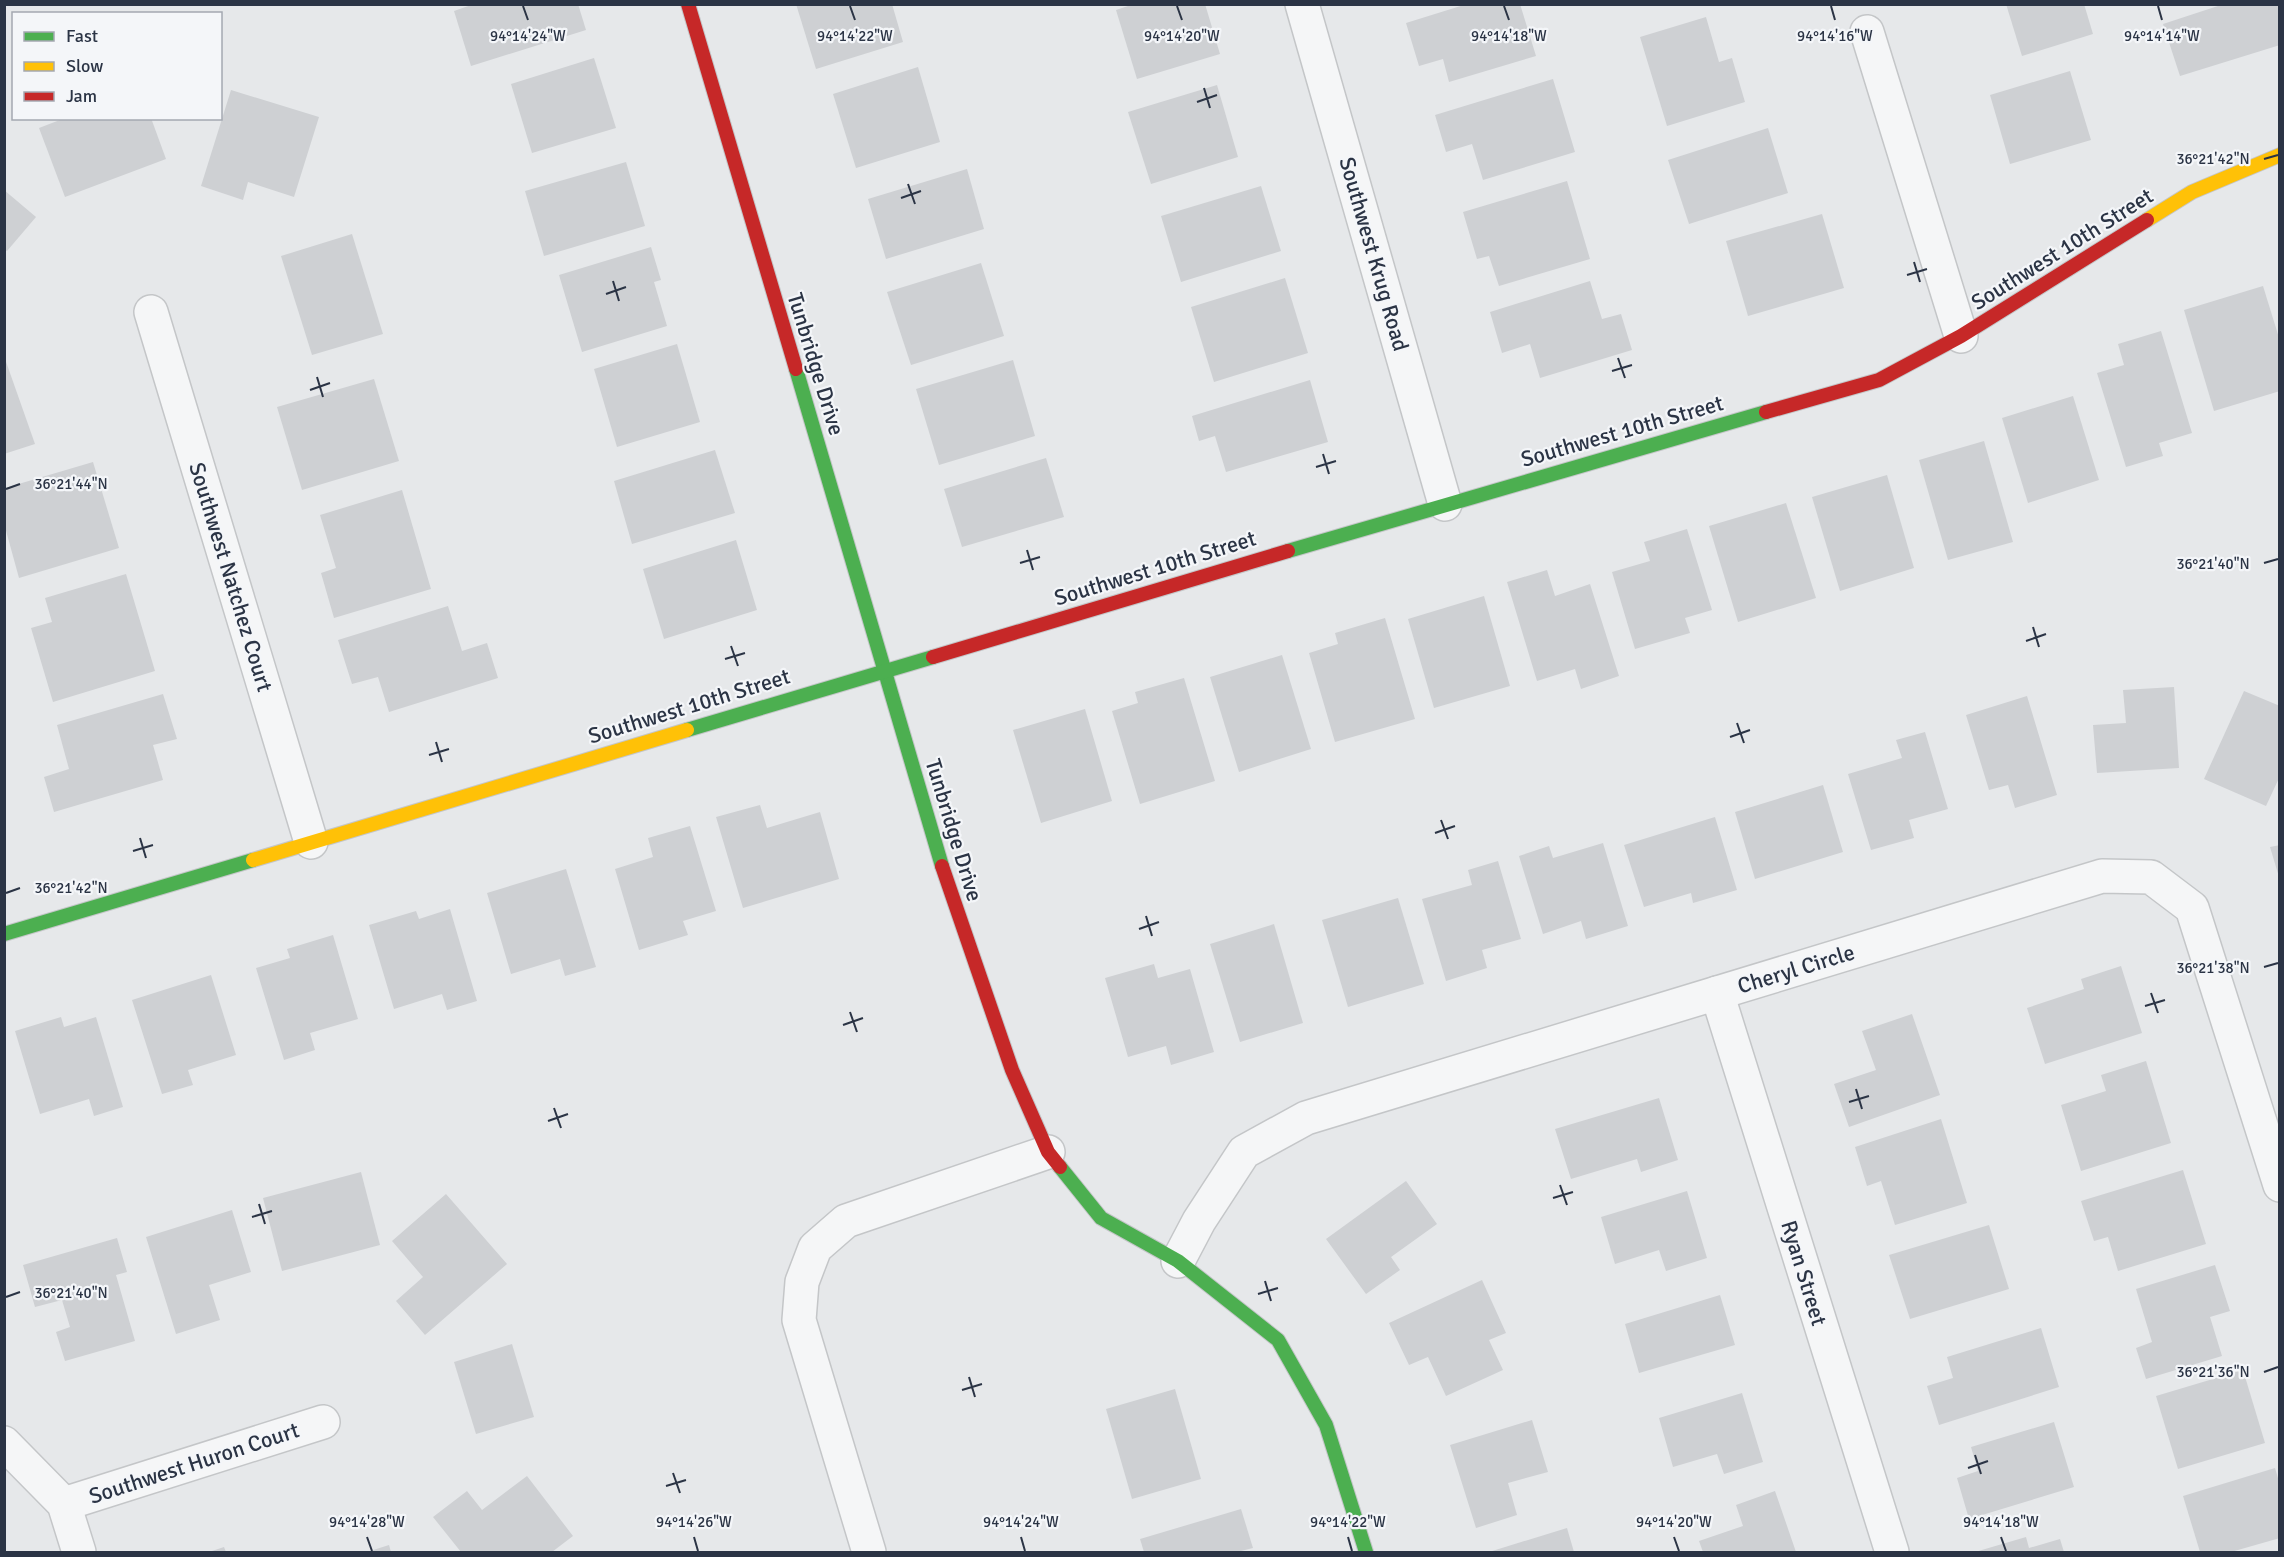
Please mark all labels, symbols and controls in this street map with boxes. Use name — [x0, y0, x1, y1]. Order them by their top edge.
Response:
legend — [12, 12, 222, 120]
text: Fast — [66, 25, 98, 47]
text: 94°14'24"W — [490, 27, 566, 45]
text: 94°14'22"W — [817, 27, 893, 45]
text: 94°14'20"W — [1144, 27, 1220, 45]
text: 94°14'18"W — [1471, 27, 1547, 45]
text: 94°14'16"W — [1797, 27, 1873, 45]
text: 94°14'14"W — [2124, 27, 2200, 45]
text: Slow — [66, 55, 103, 77]
text: Jam — [66, 85, 97, 107]
text: 36°21'42"N — [2176, 150, 2250, 168]
street label: Southwest Krug Road — [1333, 154, 1415, 354]
street label: Southwest 10th Street — [1966, 182, 2158, 316]
street label: Tunbridge Drive — [782, 290, 850, 438]
street label: Southwest 10th Street — [1518, 389, 1727, 473]
street label: Southwest Natchez Court — [183, 459, 279, 695]
text: 36°21'44"N — [34, 475, 108, 493]
street label: Southwest 10th Street — [1051, 524, 1259, 612]
text: 36°21'40"N — [2176, 555, 2250, 573]
street label: Southwest 10th Street — [585, 662, 793, 750]
street label: Tunbridge Drive — [920, 756, 988, 904]
text: 36°21'42"N — [34, 879, 108, 897]
street label: Cheryl Circle — [1734, 938, 1858, 1000]
text: 36°21'38"N — [2176, 959, 2250, 977]
street label: Ryan Street — [1775, 1217, 1833, 1329]
text: 36°21'40"N — [34, 1284, 108, 1302]
text: 36°21'36"N — [2176, 1363, 2250, 1381]
street label: Southwest Huron Court — [85, 1416, 303, 1510]
text: 94°14'28"W — [329, 1513, 405, 1531]
text: 94°14'26"W — [656, 1513, 732, 1531]
text: 94°14'24"W — [983, 1513, 1059, 1531]
text: 94°14'22"W — [1310, 1513, 1386, 1531]
text: 94°14'20"W — [1636, 1513, 1712, 1531]
text: 94°14'18"W — [1963, 1513, 2039, 1531]

